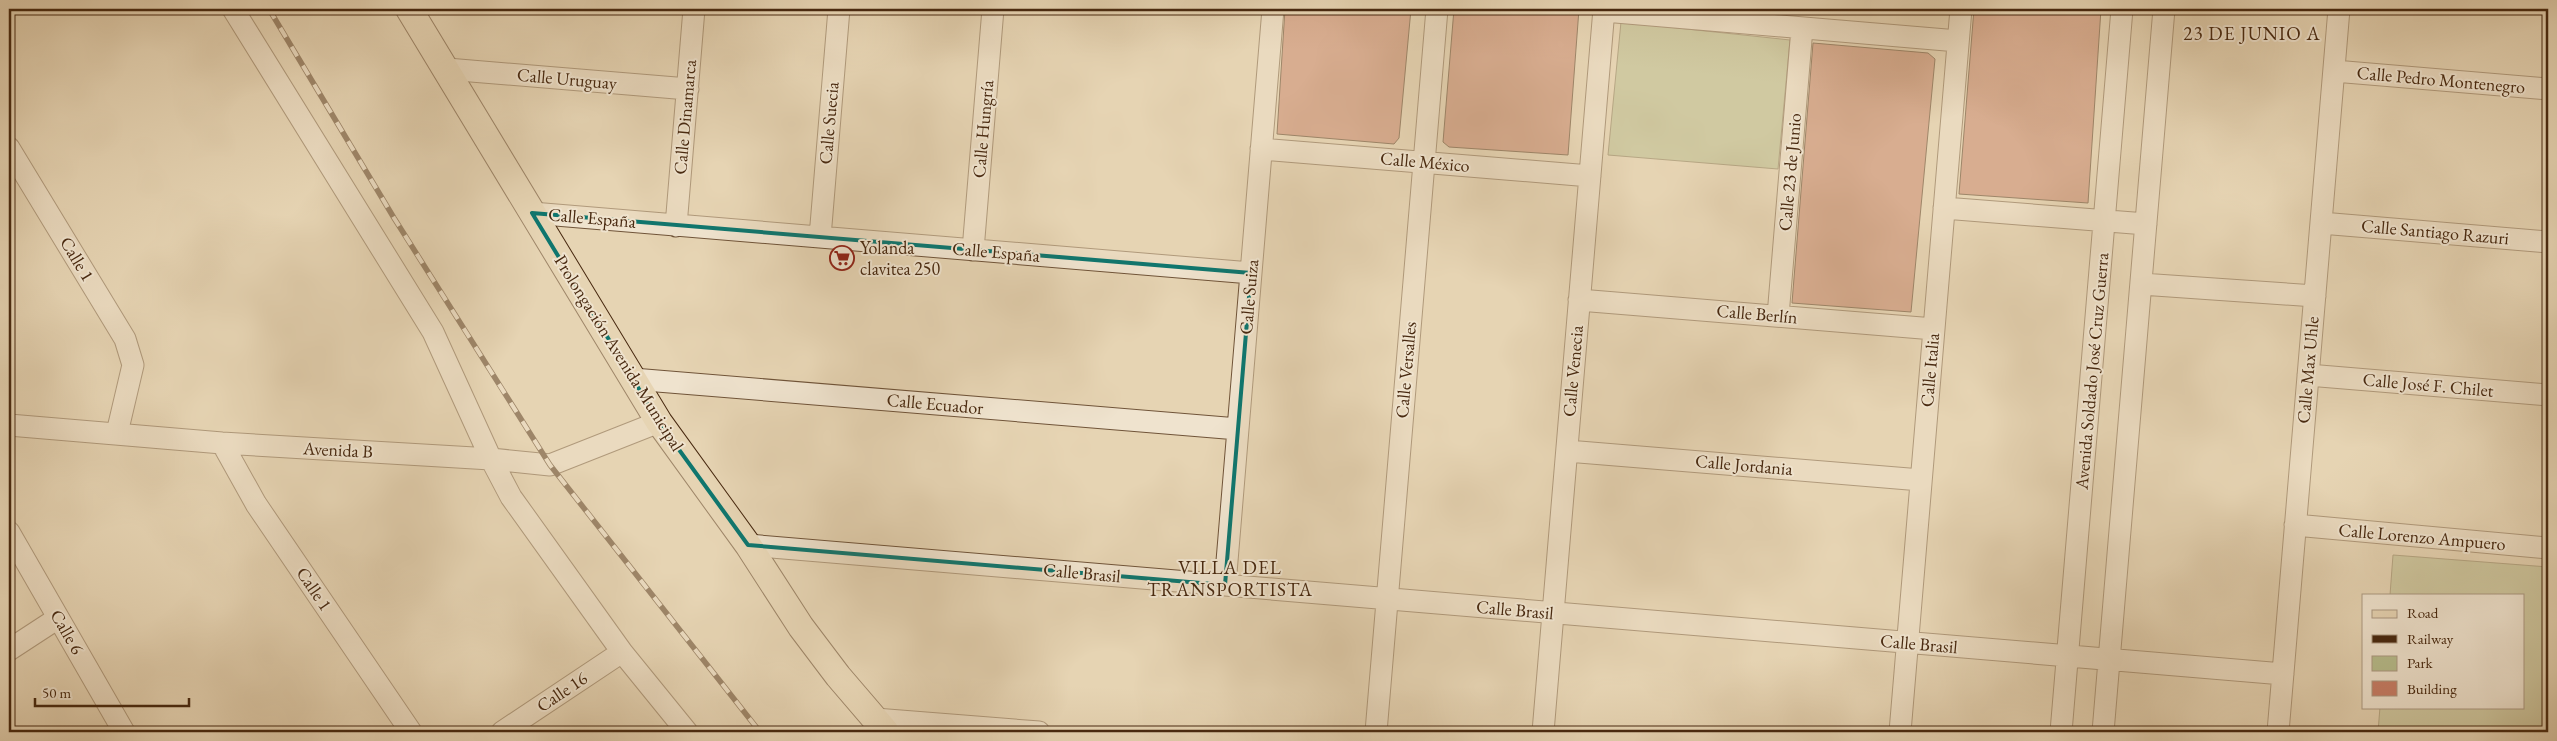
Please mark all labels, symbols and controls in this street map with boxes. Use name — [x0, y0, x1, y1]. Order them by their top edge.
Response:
district label: 23 DE JUNIO A — [2183, 21, 2321, 46]
street label: Calle Dinamarca — [668, 58, 701, 175]
street label: Calle Pedro Montenegro — [2356, 61, 2526, 98]
street label: Calle Uruguay — [516, 63, 618, 94]
street label: Calle Hungría — [967, 78, 998, 179]
street label: Calle Suecia — [813, 80, 844, 165]
street label: Calle 23 de Junio — [1773, 112, 1806, 232]
street label: Calle México — [1379, 146, 1471, 177]
street label: Calle España — [547, 202, 638, 233]
street label: Calle Santiago Razuri — [2360, 214, 2510, 249]
street label: Calle 1 — [55, 232, 100, 285]
place label: Yolanda clavitea 250 — [860, 236, 940, 280]
street label: Calle España — [951, 236, 1042, 267]
supermarket icon: Yolanda clavitea 250 — [829, 245, 855, 271]
street label: Prolongación Avenida Municipal — [549, 250, 689, 455]
street label: Avenida Soldado José Cruz Guerra — [2070, 251, 2113, 491]
street label: Calle Suiza — [1234, 258, 1263, 336]
street label: Calle Berlín — [1716, 299, 1799, 329]
street label: Calle Max Uhle — [2291, 315, 2324, 425]
street label: Calle Versalles — [1390, 320, 1421, 419]
street label: Calle Venecia — [1557, 323, 1588, 418]
street label: Calle Italia — [1915, 331, 1944, 408]
street label: Calle José F. Chilet — [2362, 367, 2495, 402]
street label: Calle Ecuador — [886, 388, 984, 419]
street label: Avenida B — [301, 436, 374, 463]
street label: Calle Jordania — [1694, 449, 1794, 480]
street label: Calle Lorenzo Ampuero — [2338, 518, 2507, 555]
district label: VILLA DEL TRANSPORTISTA — [1147, 555, 1313, 602]
street label: Calle Brasil — [1042, 558, 1122, 587]
street label: Calle 1 — [291, 562, 337, 615]
legend — [2362, 594, 2524, 708]
street label: Calle Brasil — [1475, 595, 1555, 624]
text: Road — [2407, 603, 2439, 622]
street label: Calle 6 — [46, 605, 90, 659]
street label: Calle Brasil — [1879, 629, 1959, 658]
text: Railway — [2407, 629, 2454, 648]
text: Park — [2407, 653, 2434, 672]
street label: Calle 16 — [532, 666, 592, 717]
scale bar — [35, 676, 189, 708]
text: Building — [2407, 679, 2457, 698]
text: 50 m — [42, 683, 71, 702]

